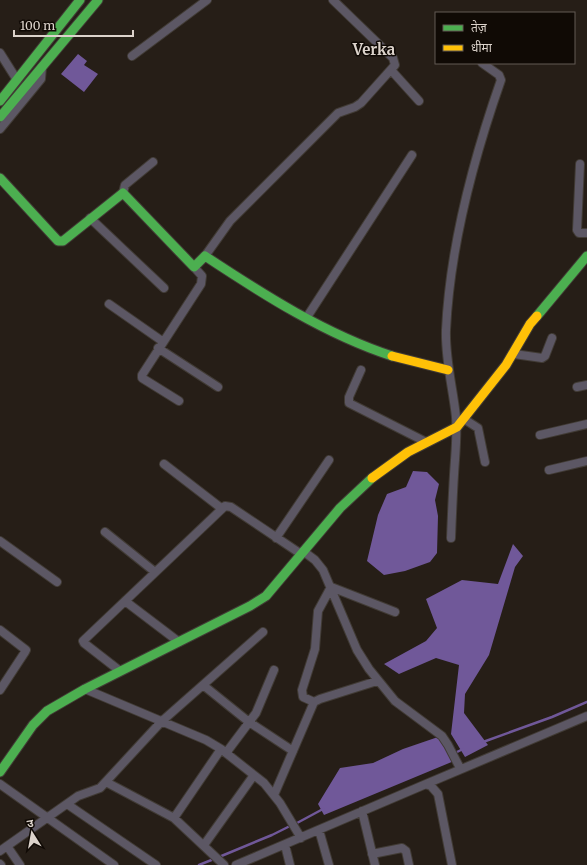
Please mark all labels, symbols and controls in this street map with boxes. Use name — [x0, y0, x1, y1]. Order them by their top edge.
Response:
scale bar — [14, 12, 133, 38]
legend — [435, 12, 575, 64]
text: 100 m — [20, 18, 55, 33]
text: तेज़ — [471, 20, 488, 35]
district label: Verka — [352, 40, 396, 59]
text: धीमा — [471, 40, 493, 55]
north arrow — [12, 813, 52, 853]
text: उ — [26, 816, 35, 831]

